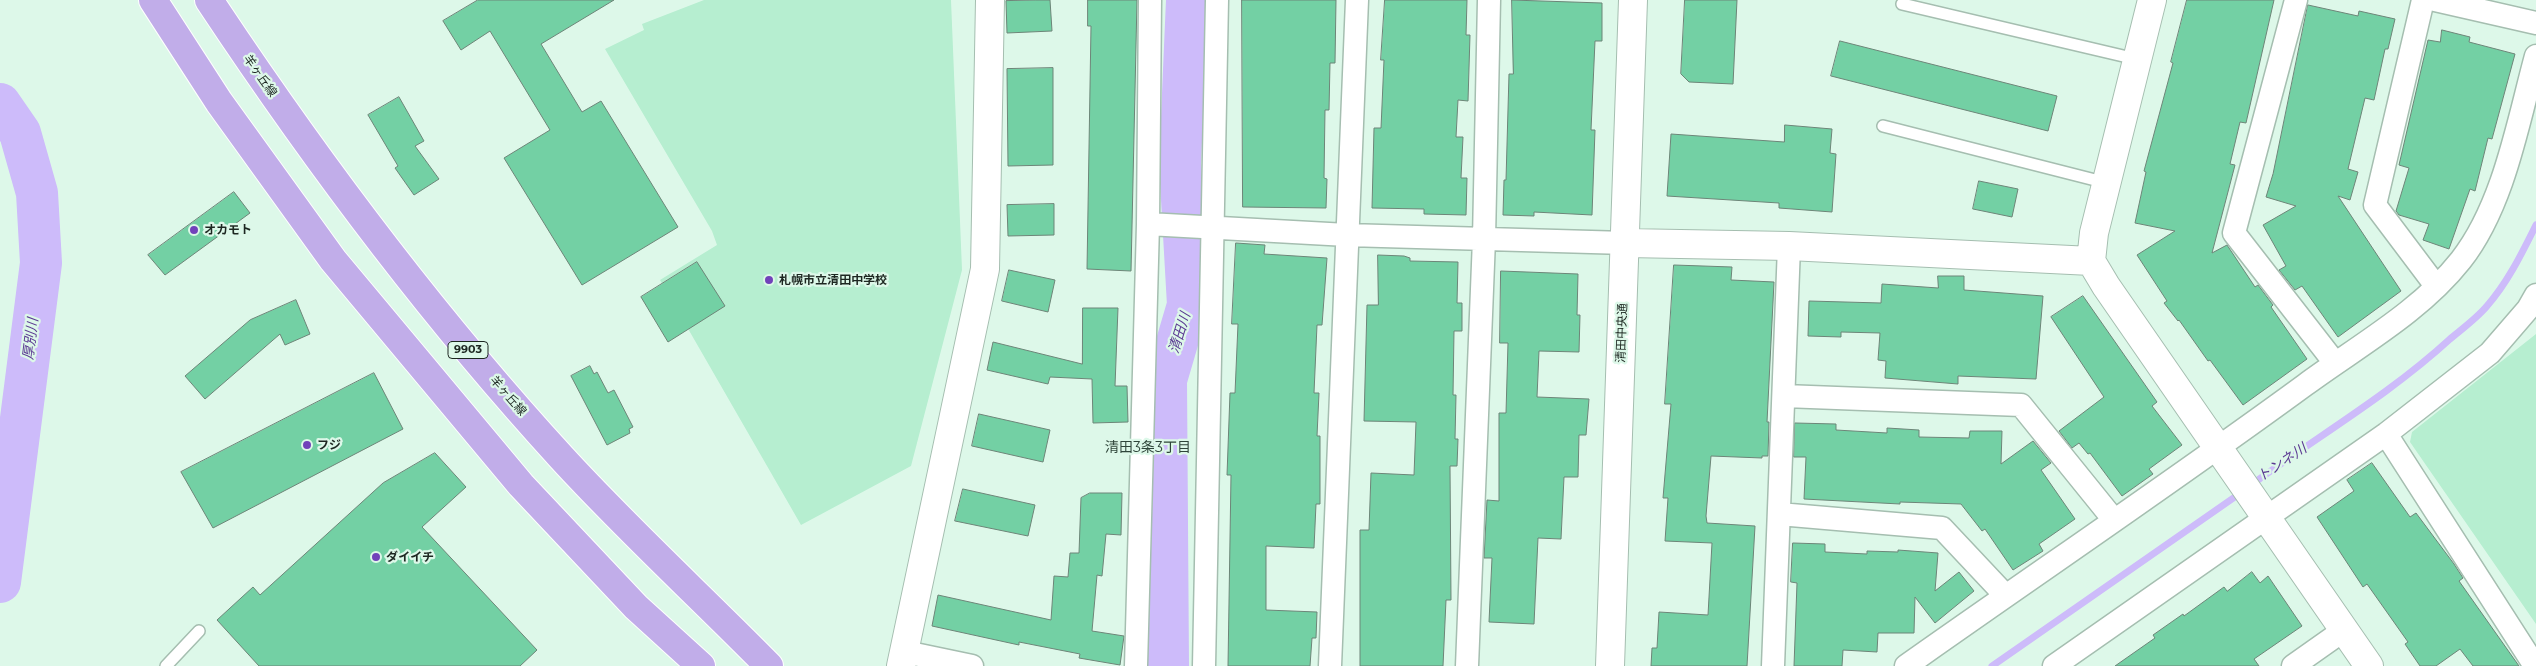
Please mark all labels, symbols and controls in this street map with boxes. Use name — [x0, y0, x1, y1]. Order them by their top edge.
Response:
street label: 羊ヶ丘線 — [240, 52, 280, 100]
place label: オカモト — [204, 223, 252, 237]
marker: オカモト — [188, 224, 200, 236]
place label: 札幌市立清田中学校 — [779, 273, 887, 287]
marker: 札幌市立清田中学校 — [763, 274, 775, 286]
street label: 清田中央通 — [1614, 303, 1630, 363]
water label: 清田川 — [1166, 310, 1194, 356]
water label: 厚別川 — [20, 317, 42, 361]
road number: 9903 — [448, 342, 488, 358]
street label: 羊ヶ丘線 — [487, 373, 529, 419]
place label: フジ — [317, 438, 341, 452]
marker: フジ — [301, 439, 313, 451]
district label: 清田3条3丁目 — [1105, 440, 1191, 456]
water label: トンネ川 — [2254, 440, 2310, 486]
place label: ダイイチ — [386, 550, 434, 564]
marker: ダイイチ — [370, 551, 382, 563]

